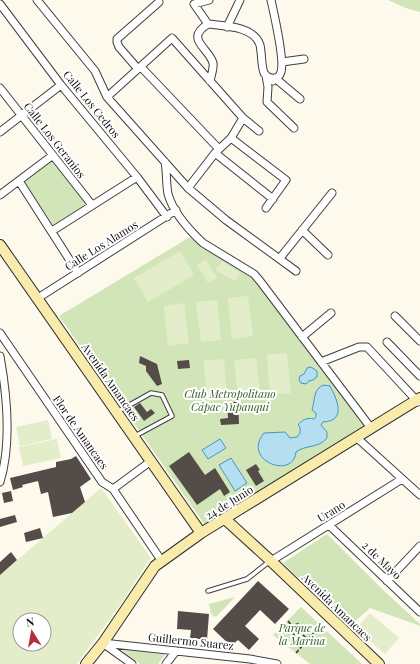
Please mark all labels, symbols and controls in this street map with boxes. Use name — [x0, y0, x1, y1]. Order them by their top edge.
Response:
street label: Calle Los Cedros — [60, 67, 124, 141]
street label: Calle Los Geranios — [21, 99, 89, 181]
street label: Calle Los Alamos — [62, 216, 140, 274]
street label: Avenida Amancaes — [78, 339, 143, 424]
park label: Club Metropolitano Cápac Yupanqui — [184, 386, 276, 414]
street label: Flor de Amancaes — [50, 392, 112, 472]
street label: 24 de Junio — [202, 481, 256, 523]
street label: Urano — [314, 497, 348, 525]
street label: 2 de Mayo — [359, 538, 405, 582]
street label: Avenida Amancaes — [298, 569, 375, 644]
north arrow — [12, 612, 52, 652]
text: N — [25, 614, 35, 630]
park label: Parque de la Marina — [278, 620, 326, 648]
street label: Guillermo Suarez — [148, 629, 234, 653]

